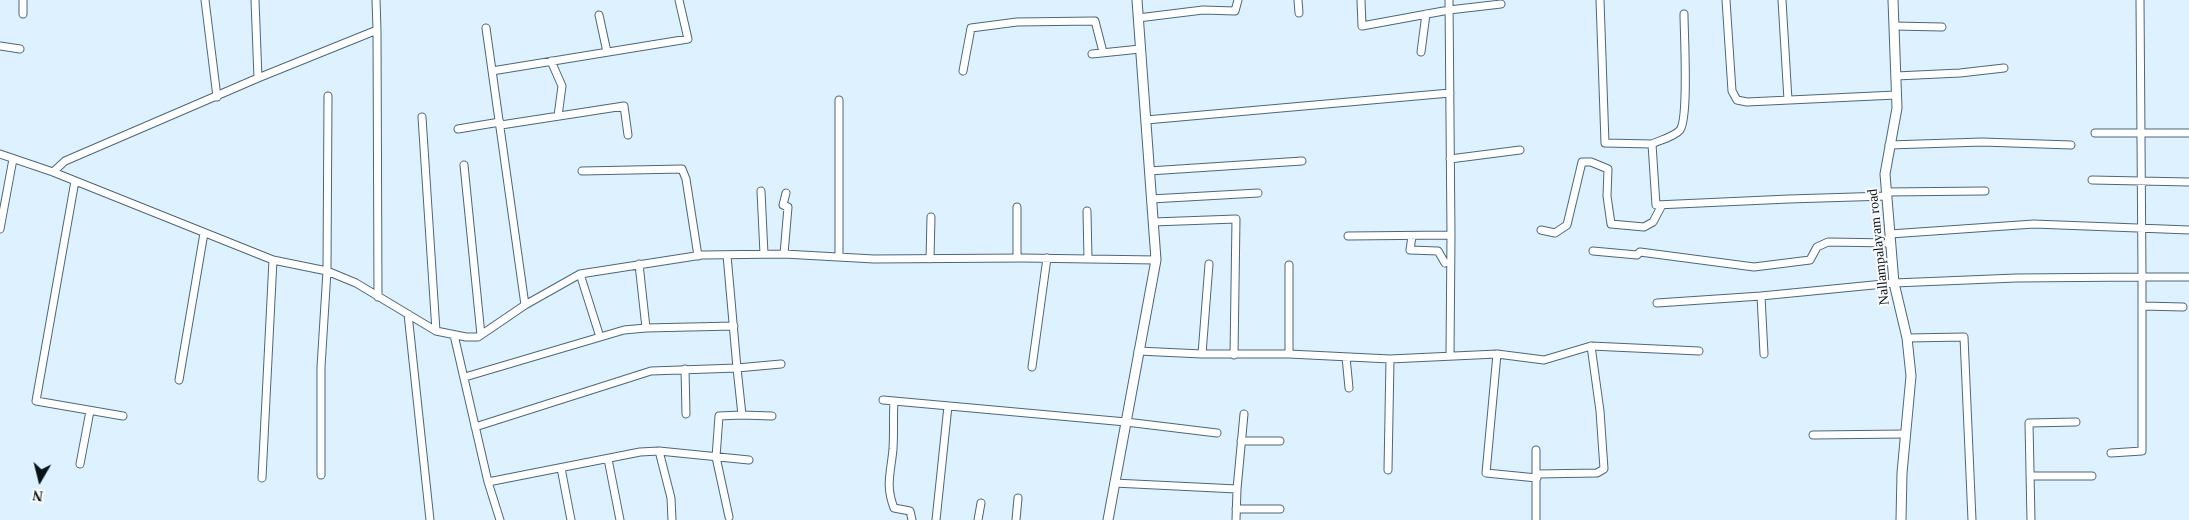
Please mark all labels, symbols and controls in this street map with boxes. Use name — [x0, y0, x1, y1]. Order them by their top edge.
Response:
street label: Nallampalayam road — [1865, 188, 1893, 306]
north arrow — [15, 455, 65, 505]
text: N — [32, 487, 44, 503]

